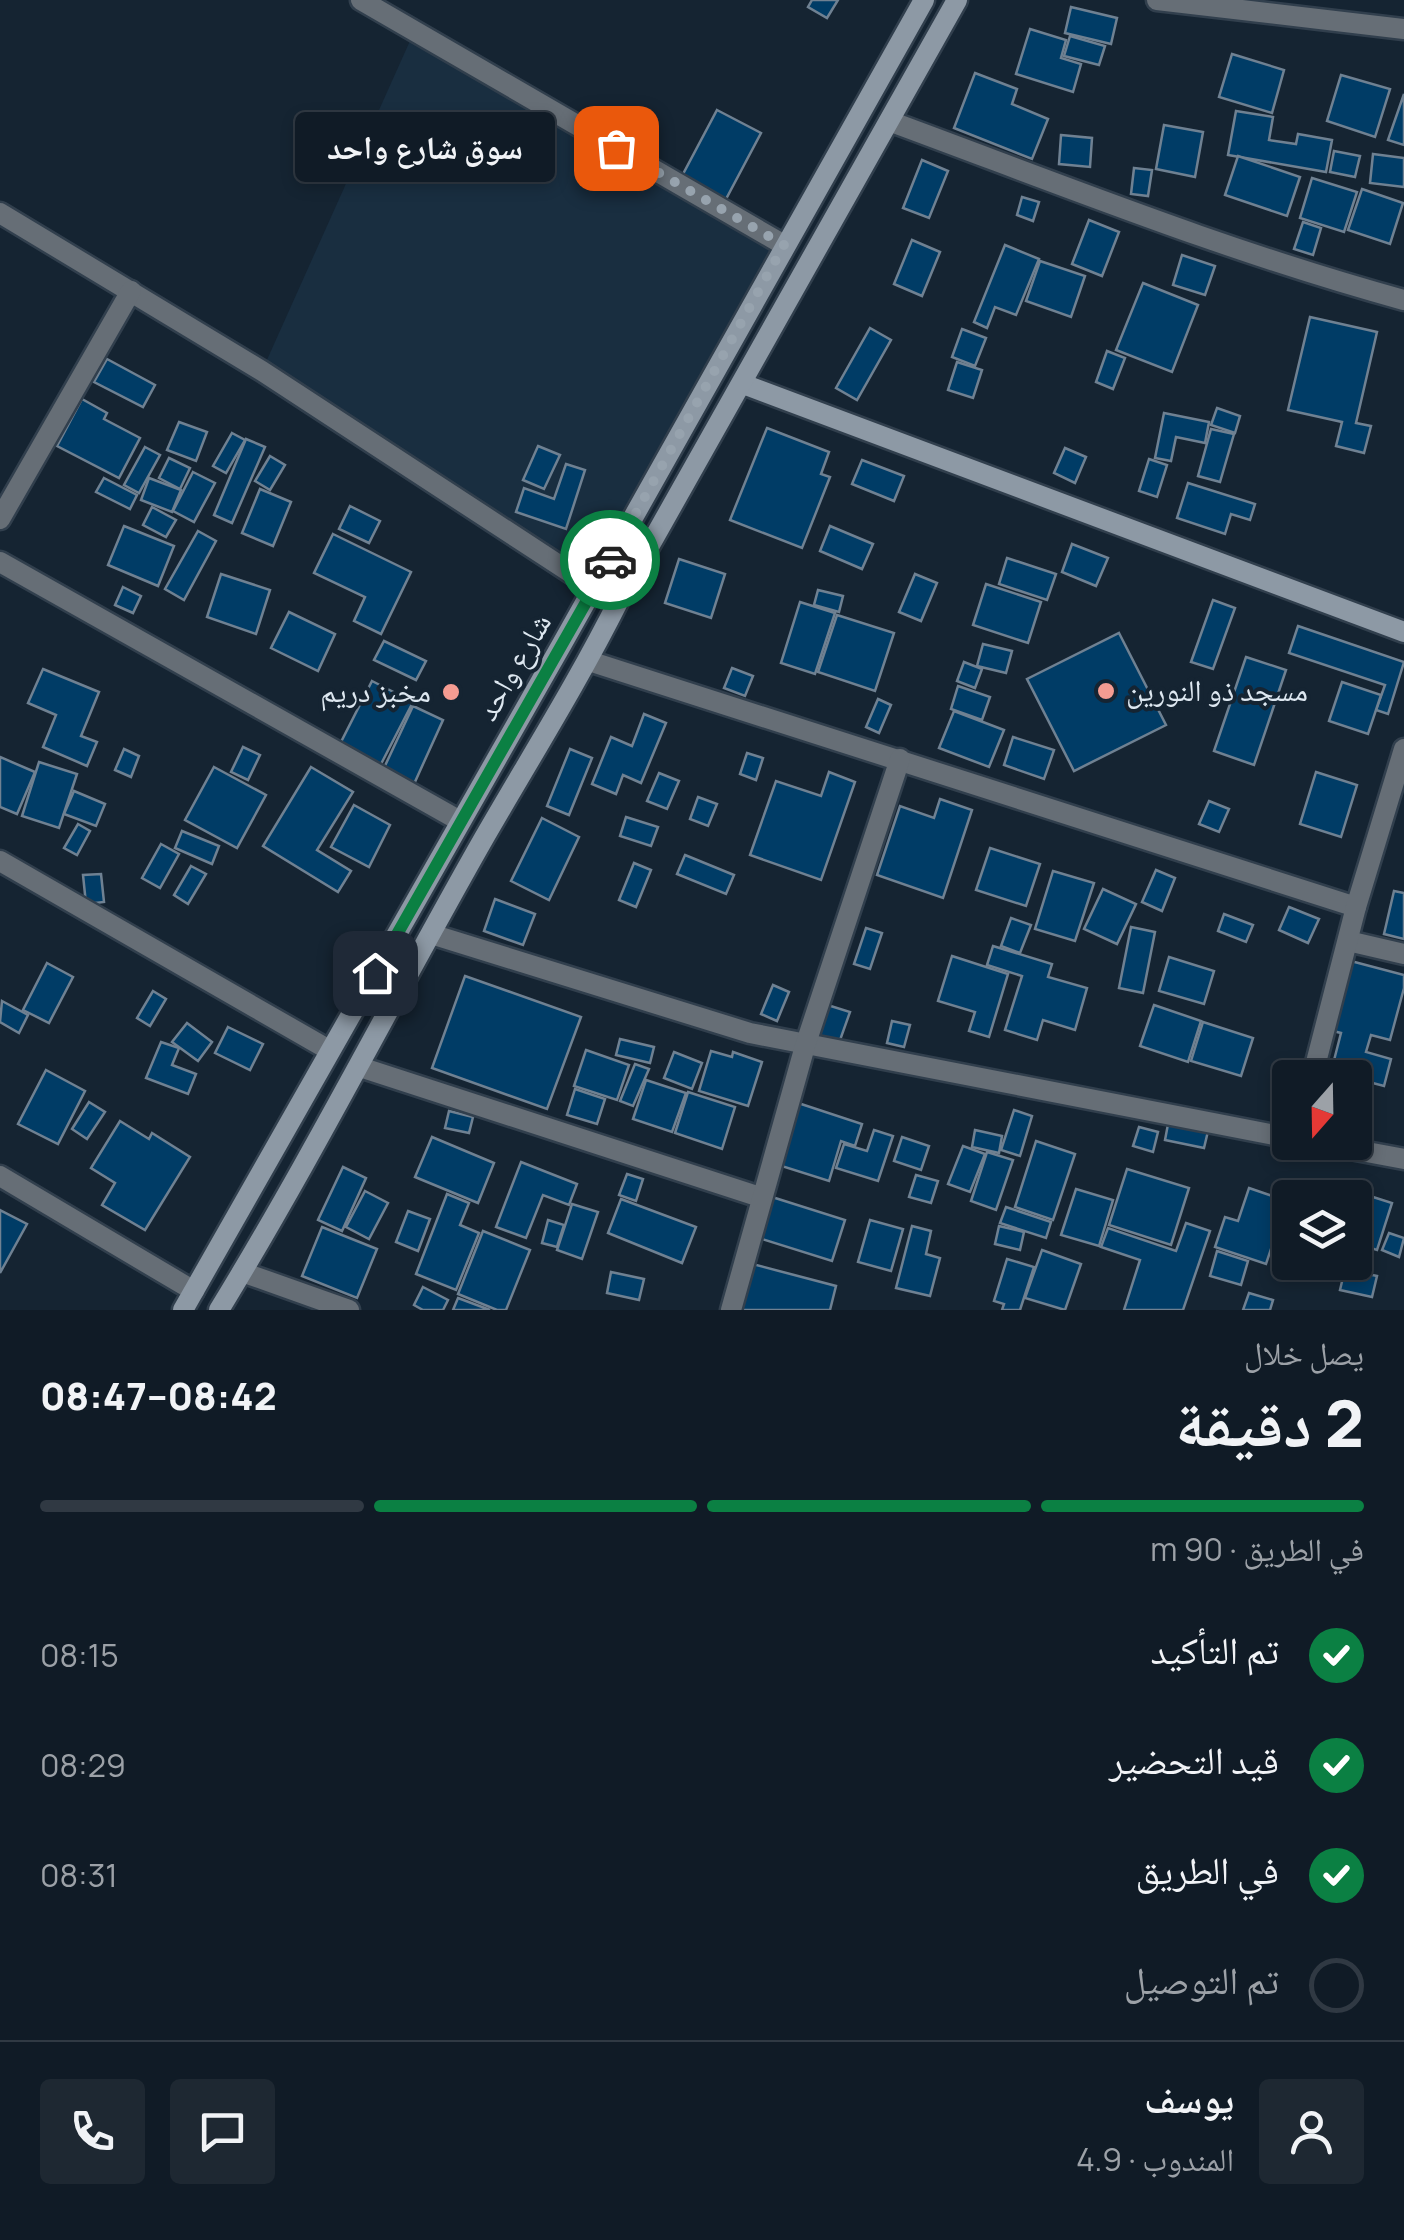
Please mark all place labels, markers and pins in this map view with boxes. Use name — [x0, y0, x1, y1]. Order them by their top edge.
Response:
pin — [574, 106, 659, 191]
callout: سوق شارع واحد — [296, 113, 556, 183]
place label: مسجد ذو النورين — [1126, 669, 1308, 710]
place label: مخبز دريم — [320, 670, 431, 712]
marker: مسجد ذو النورين — [1095, 680, 1117, 702]
marker: مخبز دريم — [440, 681, 462, 703]
pin — [333, 931, 418, 1016]

